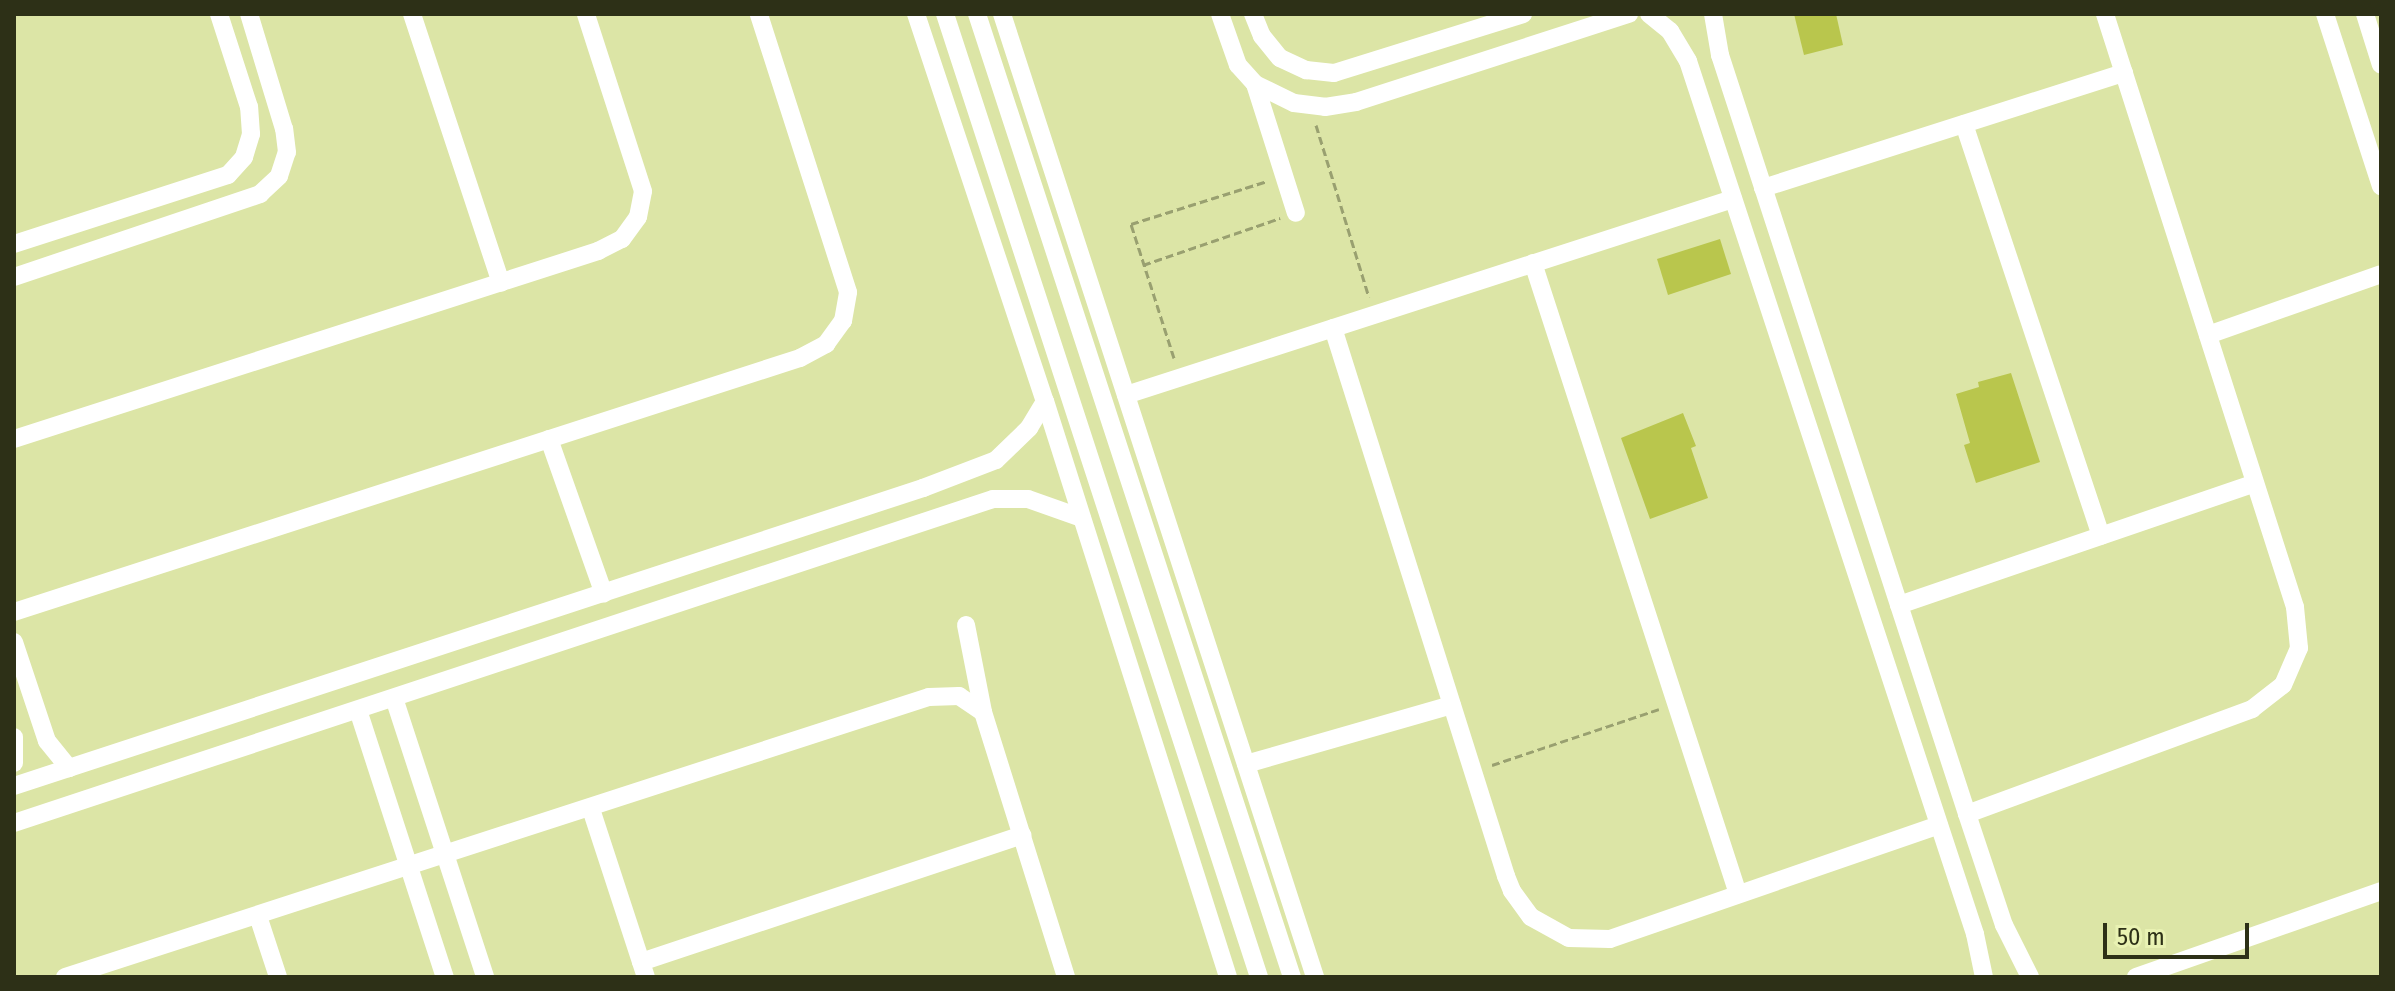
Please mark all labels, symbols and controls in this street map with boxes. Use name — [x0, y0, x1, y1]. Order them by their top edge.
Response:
scale bar — [2107, 907, 2253, 957]
text: 50 m — [2117, 923, 2165, 951]

